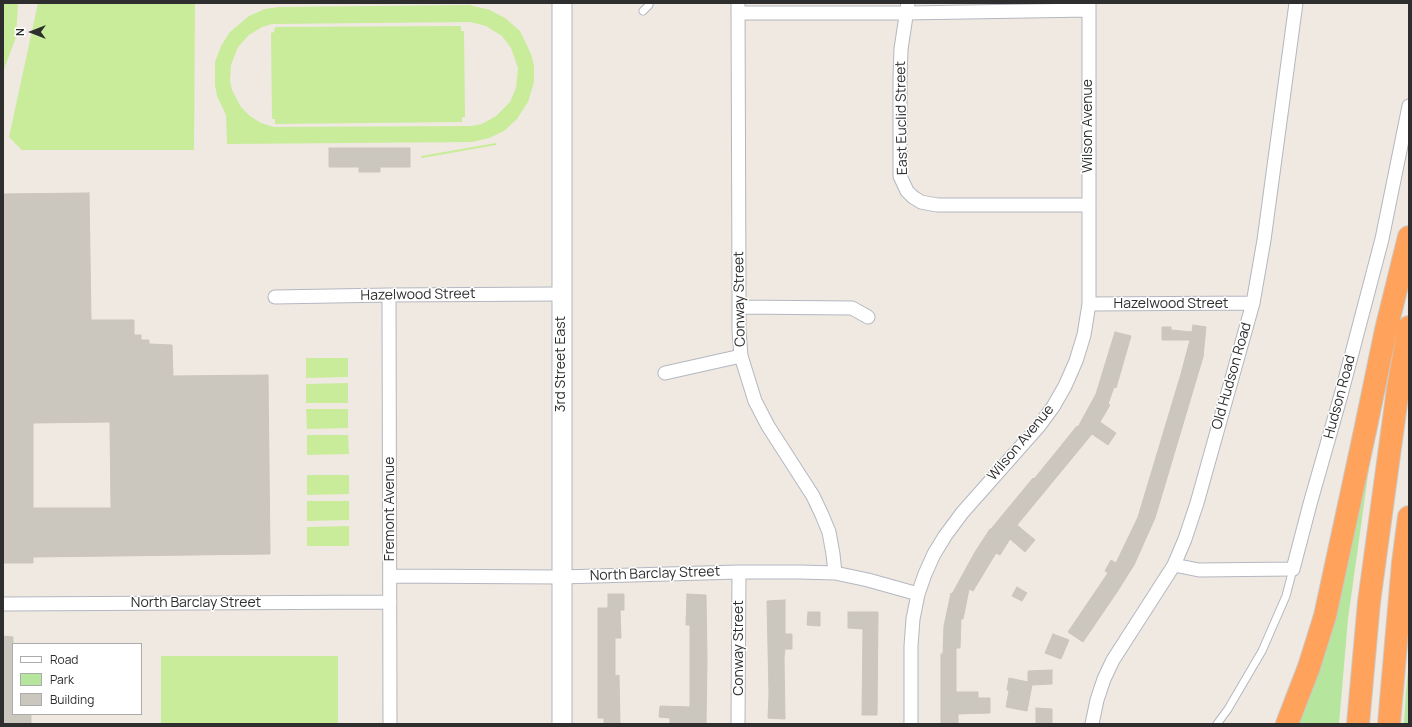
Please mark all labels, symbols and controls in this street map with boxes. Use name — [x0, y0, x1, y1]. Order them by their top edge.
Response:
north arrow — [12, 12, 52, 52]
text: N — [12, 28, 27, 36]
street label: East Euclid Street — [893, 61, 911, 175]
street label: Wilson Avenue — [1080, 79, 1096, 173]
street label: Conway Street — [731, 251, 749, 347]
street label: Hazelwood Street — [360, 286, 476, 304]
street label: Hazelwood Street — [1114, 296, 1228, 312]
street label: 3rd Street East — [553, 316, 569, 412]
street label: Old Hudson Road — [1209, 321, 1255, 431]
street label: Hudson Road — [1321, 353, 1359, 441]
street label: Wilson Avenue — [984, 402, 1058, 484]
street label: Fremont Avenue — [382, 457, 398, 561]
street label: North Barclay Street — [590, 563, 720, 585]
street label: North Barclay Street — [131, 595, 261, 611]
street label: Conway Street — [731, 600, 747, 696]
legend — [12, 643, 142, 715]
text: Road — [50, 651, 78, 668]
text: Park — [50, 671, 74, 688]
text: Building — [50, 691, 94, 708]

